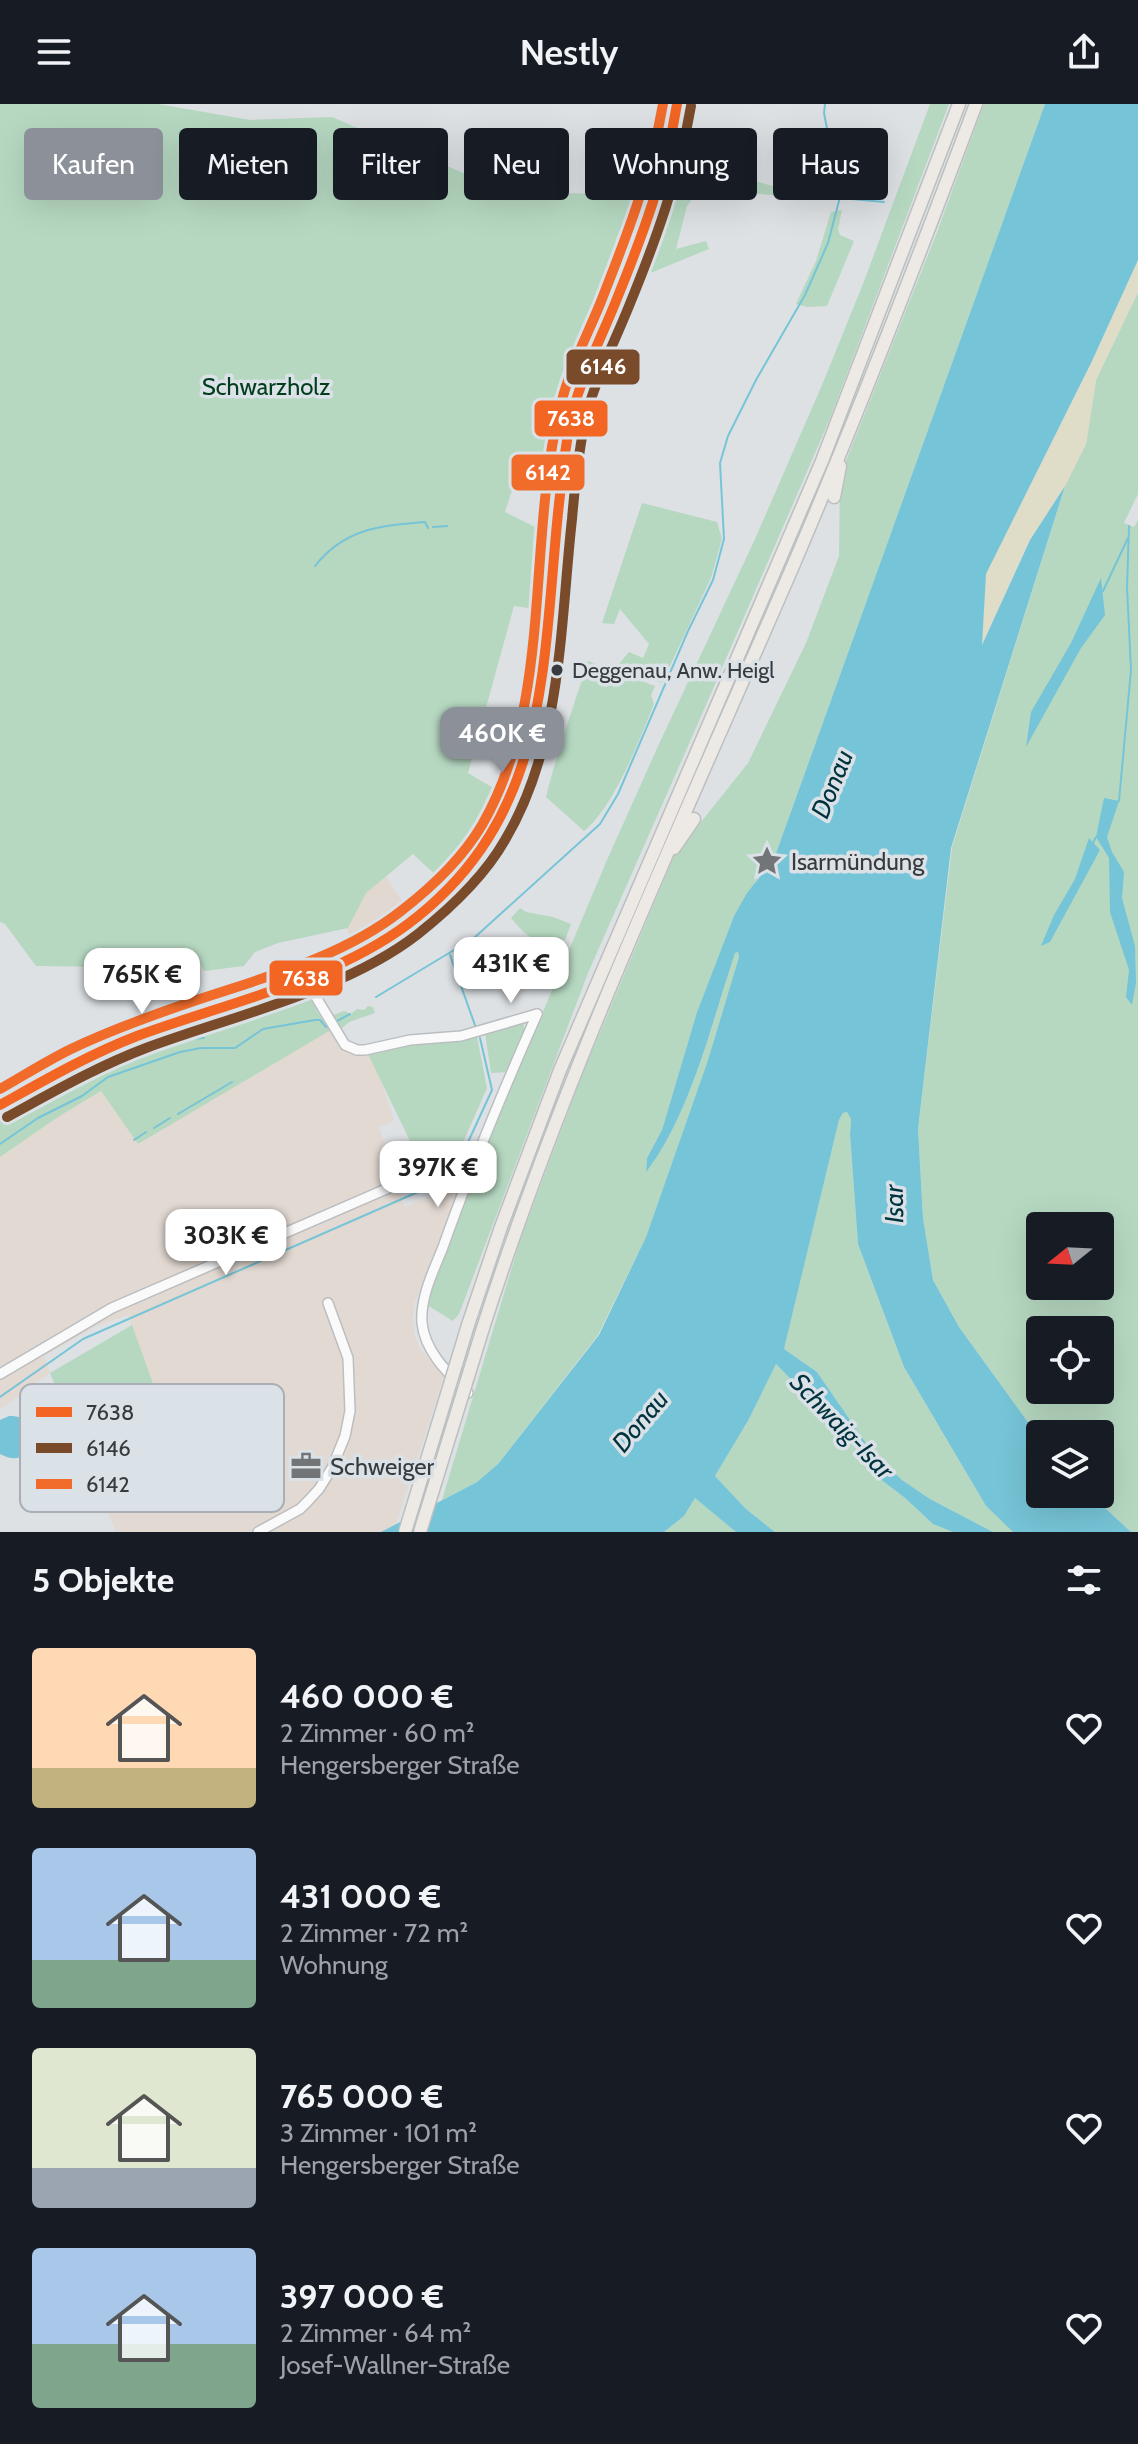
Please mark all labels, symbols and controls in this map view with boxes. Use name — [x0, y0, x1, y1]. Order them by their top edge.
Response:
icon: menu — [32, 30, 76, 74]
text: Nestly — [520, 30, 618, 74]
icon: share — [1062, 30, 1106, 74]
chip: Kaufen — [24, 128, 163, 200]
chip: Mieten — [179, 128, 317, 200]
chip: Filter — [333, 128, 448, 200]
chip: Neu — [464, 128, 569, 200]
chip: Wohnung — [585, 128, 757, 200]
chip: Haus — [773, 128, 888, 200]
line badge: 6146 — [565, 348, 641, 386]
text: 6146 — [580, 353, 626, 380]
park label: Schwarzholz — [202, 372, 330, 401]
line badge: 7638 — [533, 399, 609, 438]
text: 7638 — [547, 405, 595, 432]
line badge: 6142 — [510, 453, 586, 492]
text: 6142 — [525, 459, 571, 486]
place label: Deggenau, Anw. Heigl — [572, 657, 775, 684]
marker: Deggenau, Anw. Heigl — [549, 662, 565, 678]
pin: 460K € — [437, 707, 567, 775]
text: 460K € — [458, 717, 546, 749]
water label: Donau — [804, 745, 860, 823]
place icon: Isarmündung — [750, 844, 784, 878]
place label: Isarmündung — [791, 847, 925, 876]
pin: 431K € — [446, 937, 576, 1005]
text: 431K € — [472, 947, 550, 979]
pin: 765K € — [77, 948, 207, 1016]
text: 765K € — [102, 958, 182, 990]
line badge: 7638 — [268, 959, 344, 997]
text: 7638 — [282, 965, 330, 992]
pin: 397K € — [373, 1141, 503, 1209]
text: 397K € — [398, 1151, 478, 1183]
water label: Isar — [878, 1183, 910, 1224]
pin: 303K € — [161, 1209, 291, 1277]
north arrow — [1026, 1212, 1114, 1300]
map controls — [1026, 1212, 1114, 1508]
text: 303K € — [183, 1219, 269, 1251]
button: locate — [1026, 1316, 1114, 1404]
water label: Schwaig-Isar — [784, 1366, 901, 1486]
water label: Donau — [605, 1383, 675, 1458]
legend — [20, 1384, 284, 1512]
text: 7638 — [86, 1399, 134, 1426]
button: layers — [1026, 1420, 1114, 1508]
text: 6146 — [86, 1435, 131, 1462]
office icon: Schweiger — [289, 1449, 323, 1483]
place label: Schweiger — [330, 1452, 435, 1481]
text: 6142 — [86, 1471, 130, 1498]
icon: filters — [1062, 1558, 1106, 1602]
text: 5 Objekte — [32, 1559, 174, 1601]
text: 460 000 € — [280, 1675, 453, 1717]
icon: home — [96, 1680, 192, 1776]
icon: heart — [1062, 1706, 1106, 1750]
text: 2 Zimmer · 60 m² — [280, 1717, 474, 1749]
text: Hengersberger Straße — [280, 1749, 519, 1781]
text: 431 000 € — [280, 1875, 441, 1917]
icon: home — [96, 1880, 192, 1976]
icon: heart — [1062, 1906, 1106, 1950]
text: 2 Zimmer · 72 m² — [280, 1917, 468, 1949]
text: Wohnung — [280, 1949, 388, 1981]
text: 765 000 € — [280, 2075, 443, 2117]
icon: home — [96, 2080, 192, 2176]
icon: heart — [1062, 2106, 1106, 2150]
text: 3 Zimmer · 101 m² — [280, 2117, 477, 2149]
text: Hengersberger Straße — [280, 2149, 519, 2181]
text: 397 000 € — [280, 2275, 444, 2317]
icon: home — [96, 2280, 192, 2376]
icon: heart — [1062, 2306, 1106, 2350]
text: 2 Zimmer · 64 m² — [280, 2317, 471, 2349]
text: Josef-Wallner-Straße — [280, 2349, 510, 2381]

